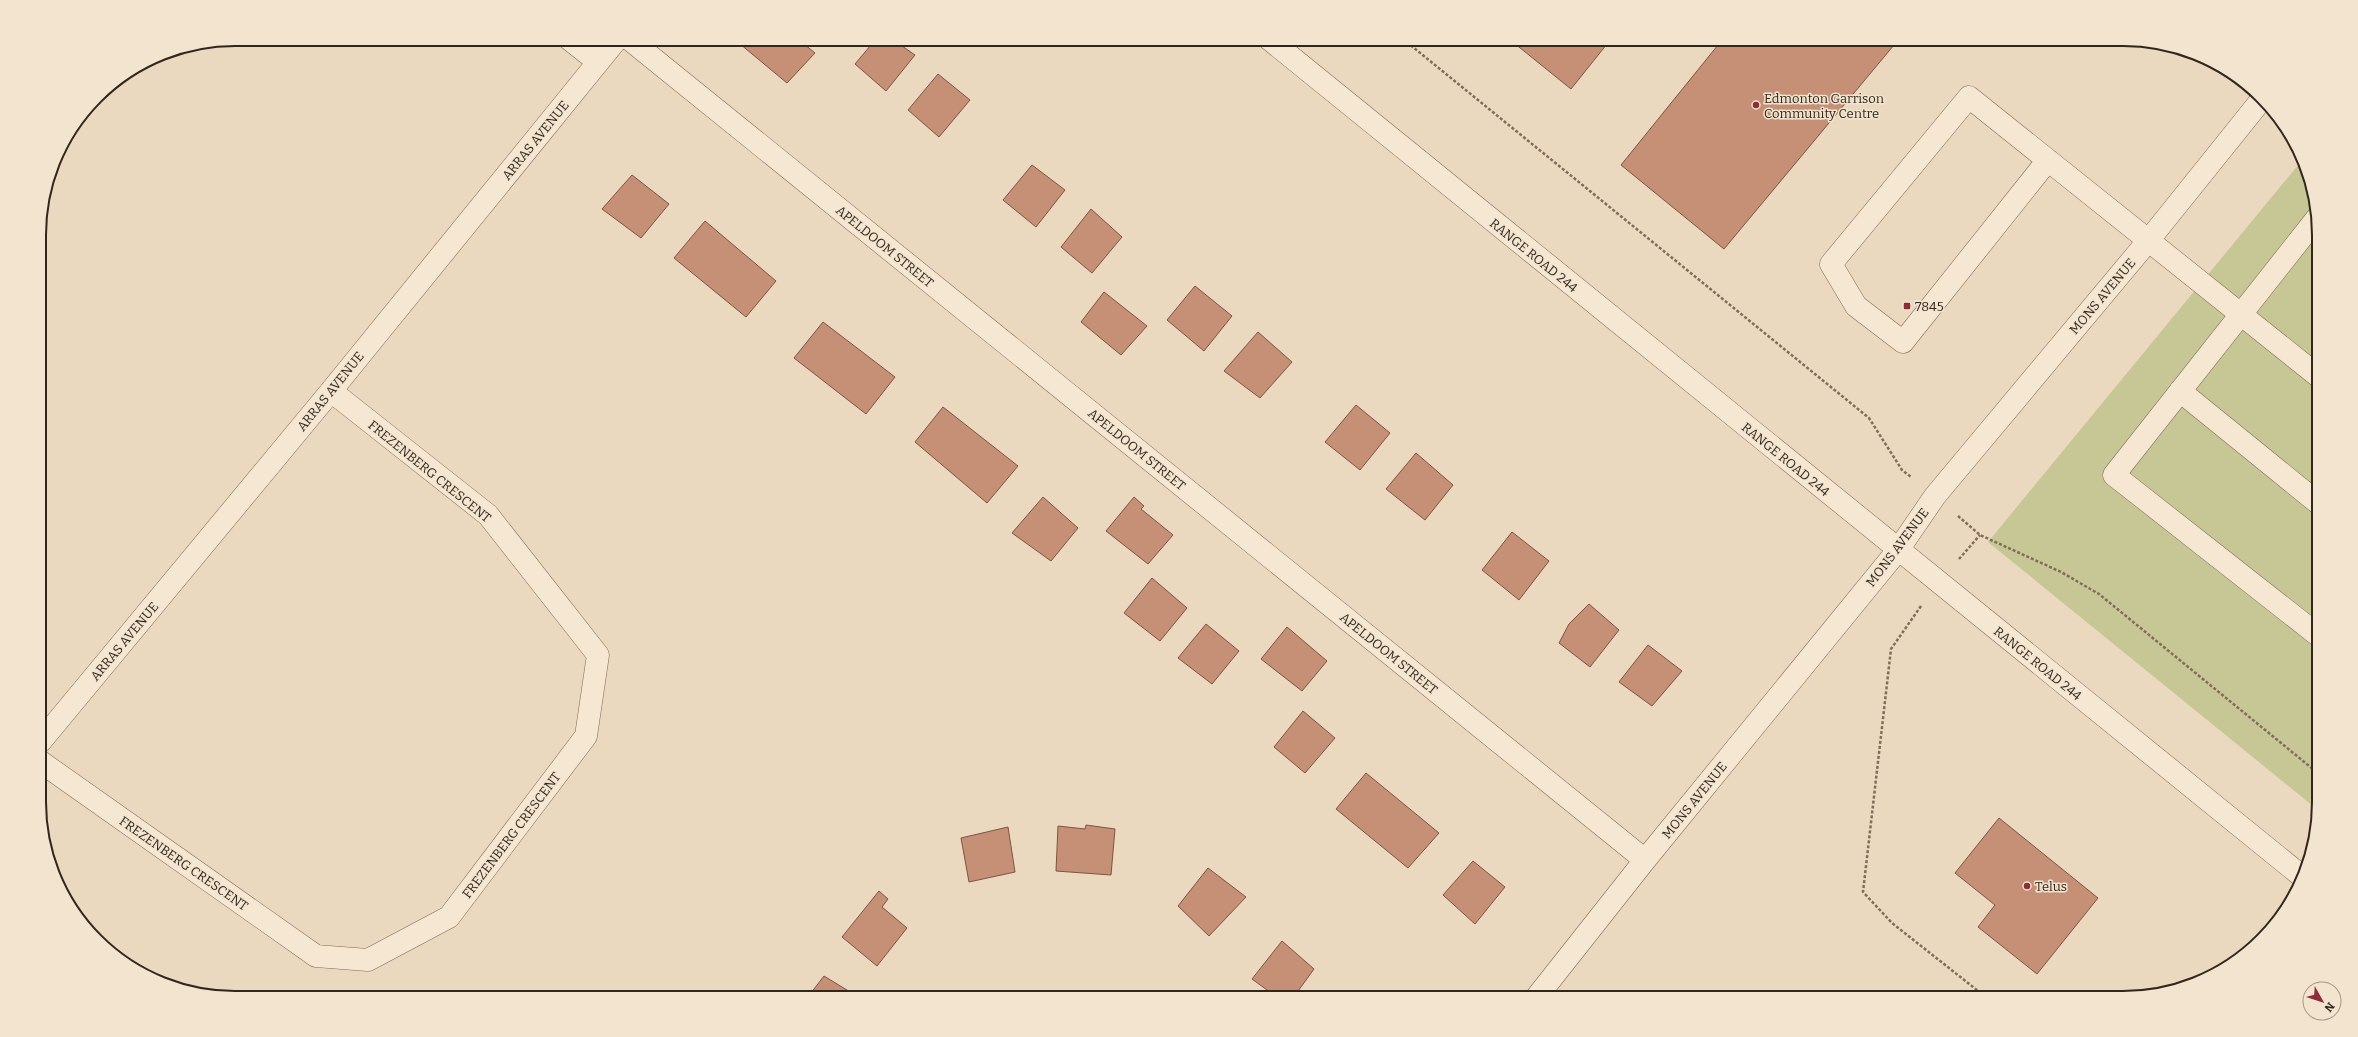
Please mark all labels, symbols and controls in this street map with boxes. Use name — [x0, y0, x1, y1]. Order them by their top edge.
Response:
place label: Edmonton Garrison Community Centre — [1764, 91, 1885, 121]
street label: ARRAS AVENUE — [499, 98, 572, 183]
marker: Edmonton Garrison Community Centre — [1751, 100, 1761, 110]
street label: APELDOOM STREET — [833, 203, 937, 290]
street label: RANGE ROAD 244 — [1487, 215, 1581, 296]
street label: MONS AVENUE — [2066, 255, 2138, 337]
place label: 7845 — [1915, 299, 1944, 314]
marker: 7845 — [1902, 301, 1912, 311]
street label: ARRAS AVENUE — [294, 349, 367, 434]
street label: APELDOOM STREET — [1085, 406, 1189, 493]
street label: FREZENBERG CRESCENT — [365, 417, 494, 526]
street label: RANGE ROAD 244 — [1739, 419, 1833, 500]
street label: MONS AVENUE — [1863, 505, 1932, 590]
street label: ARRAS AVENUE — [87, 599, 162, 684]
street label: APELDOOM STREET — [1337, 610, 1441, 697]
street label: RANGE ROAD 244 — [1991, 623, 2085, 704]
street label: MONS AVENUE — [1659, 759, 1730, 842]
street label: FREZENBERG CRESCENT — [459, 769, 564, 901]
street label: FREZENBERG CRESCENT — [117, 813, 251, 914]
place label: Telus — [2035, 879, 2067, 894]
marker: Telus — [2022, 881, 2032, 891]
north arrow — [2302, 981, 2342, 1021]
text: N — [2321, 1000, 2337, 1015]

